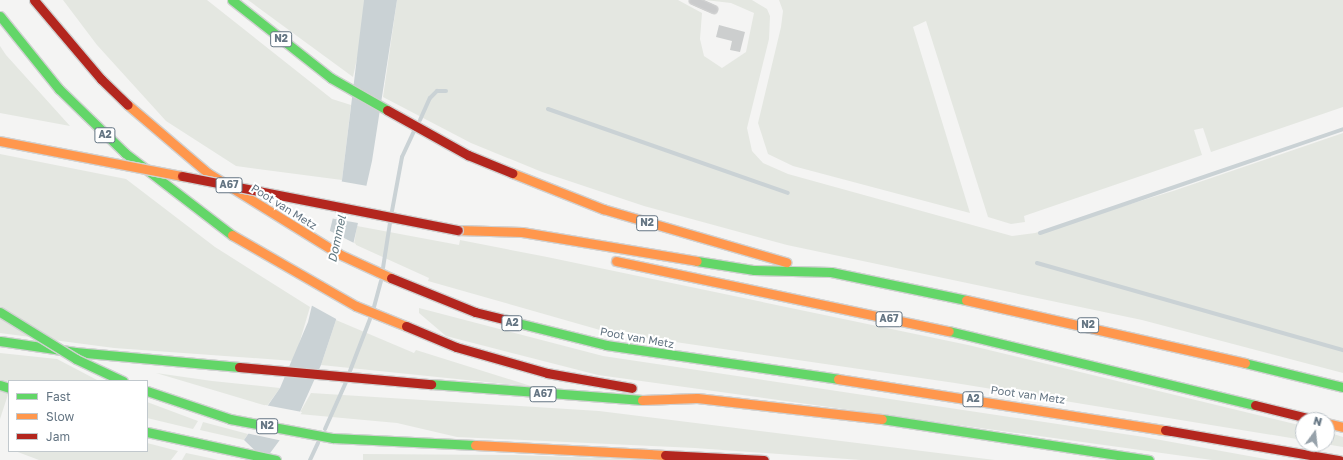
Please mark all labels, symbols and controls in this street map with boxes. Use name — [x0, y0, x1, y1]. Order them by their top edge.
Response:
road number: N2 — [270, 31, 292, 47]
road number: A2 — [94, 127, 116, 143]
road number: A67 — [215, 177, 243, 193]
street label: Poot van Metz — [249, 182, 319, 232]
water label: Dommel — [325, 214, 349, 264]
road number: N2 — [636, 215, 658, 231]
road number: A67 — [875, 311, 903, 327]
road number: A2 — [501, 315, 523, 331]
road number: N2 — [1077, 317, 1099, 333]
street label: Poot van Metz — [599, 325, 675, 351]
legend — [8, 380, 148, 452]
street label: Poot van Metz — [990, 383, 1066, 407]
road number: A67 — [529, 386, 557, 402]
text: Fast — [46, 389, 71, 404]
road number: A2 — [962, 391, 984, 407]
text: Slow — [46, 409, 74, 424]
north arrow — [1295, 412, 1335, 452]
text: N — [1312, 414, 1324, 428]
road number: N2 — [256, 418, 278, 434]
text: Jam — [46, 429, 70, 444]

